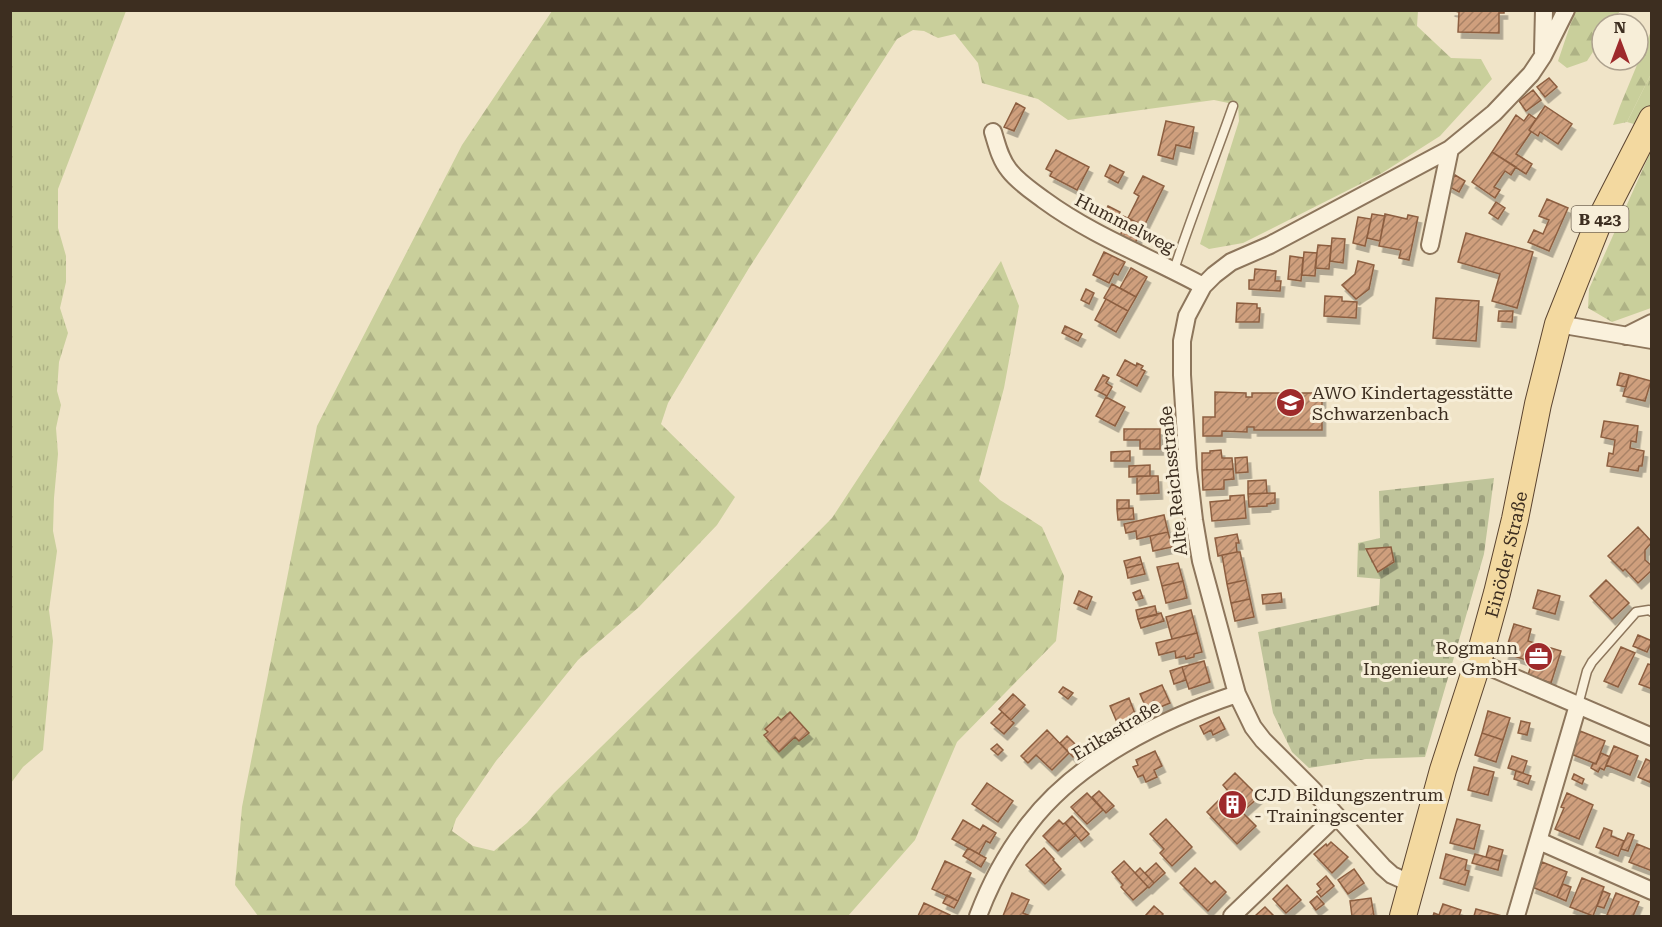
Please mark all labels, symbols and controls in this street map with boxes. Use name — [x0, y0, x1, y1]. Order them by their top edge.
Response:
north arrow — [1590, 12, 1650, 72]
text: N — [1614, 18, 1626, 37]
street label: Hummelweg — [1072, 189, 1179, 257]
road number: B 423 — [1572, 206, 1628, 232]
place label: AWO Kindertagesstätte Schwarzenbach — [1312, 382, 1513, 424]
school or university icon: AWO Kindertagesstätte Schwarzenbach — [1275, 386, 1307, 418]
street label: Alte Reichsstraße — [1155, 405, 1191, 557]
street label: Einöder Straße — [1480, 489, 1531, 620]
place label: Rogmann Ingenieure GmbH — [1363, 637, 1518, 679]
office icon: Rogmann Ingenieure GmbH — [1523, 641, 1555, 673]
street label: Erikastraße — [1068, 696, 1164, 764]
place label: CJD Bildungszentrum - Trainingscenter — [1254, 784, 1444, 826]
building icon: CJD Bildungszentrum - Trainingscenter — [1217, 788, 1249, 820]

